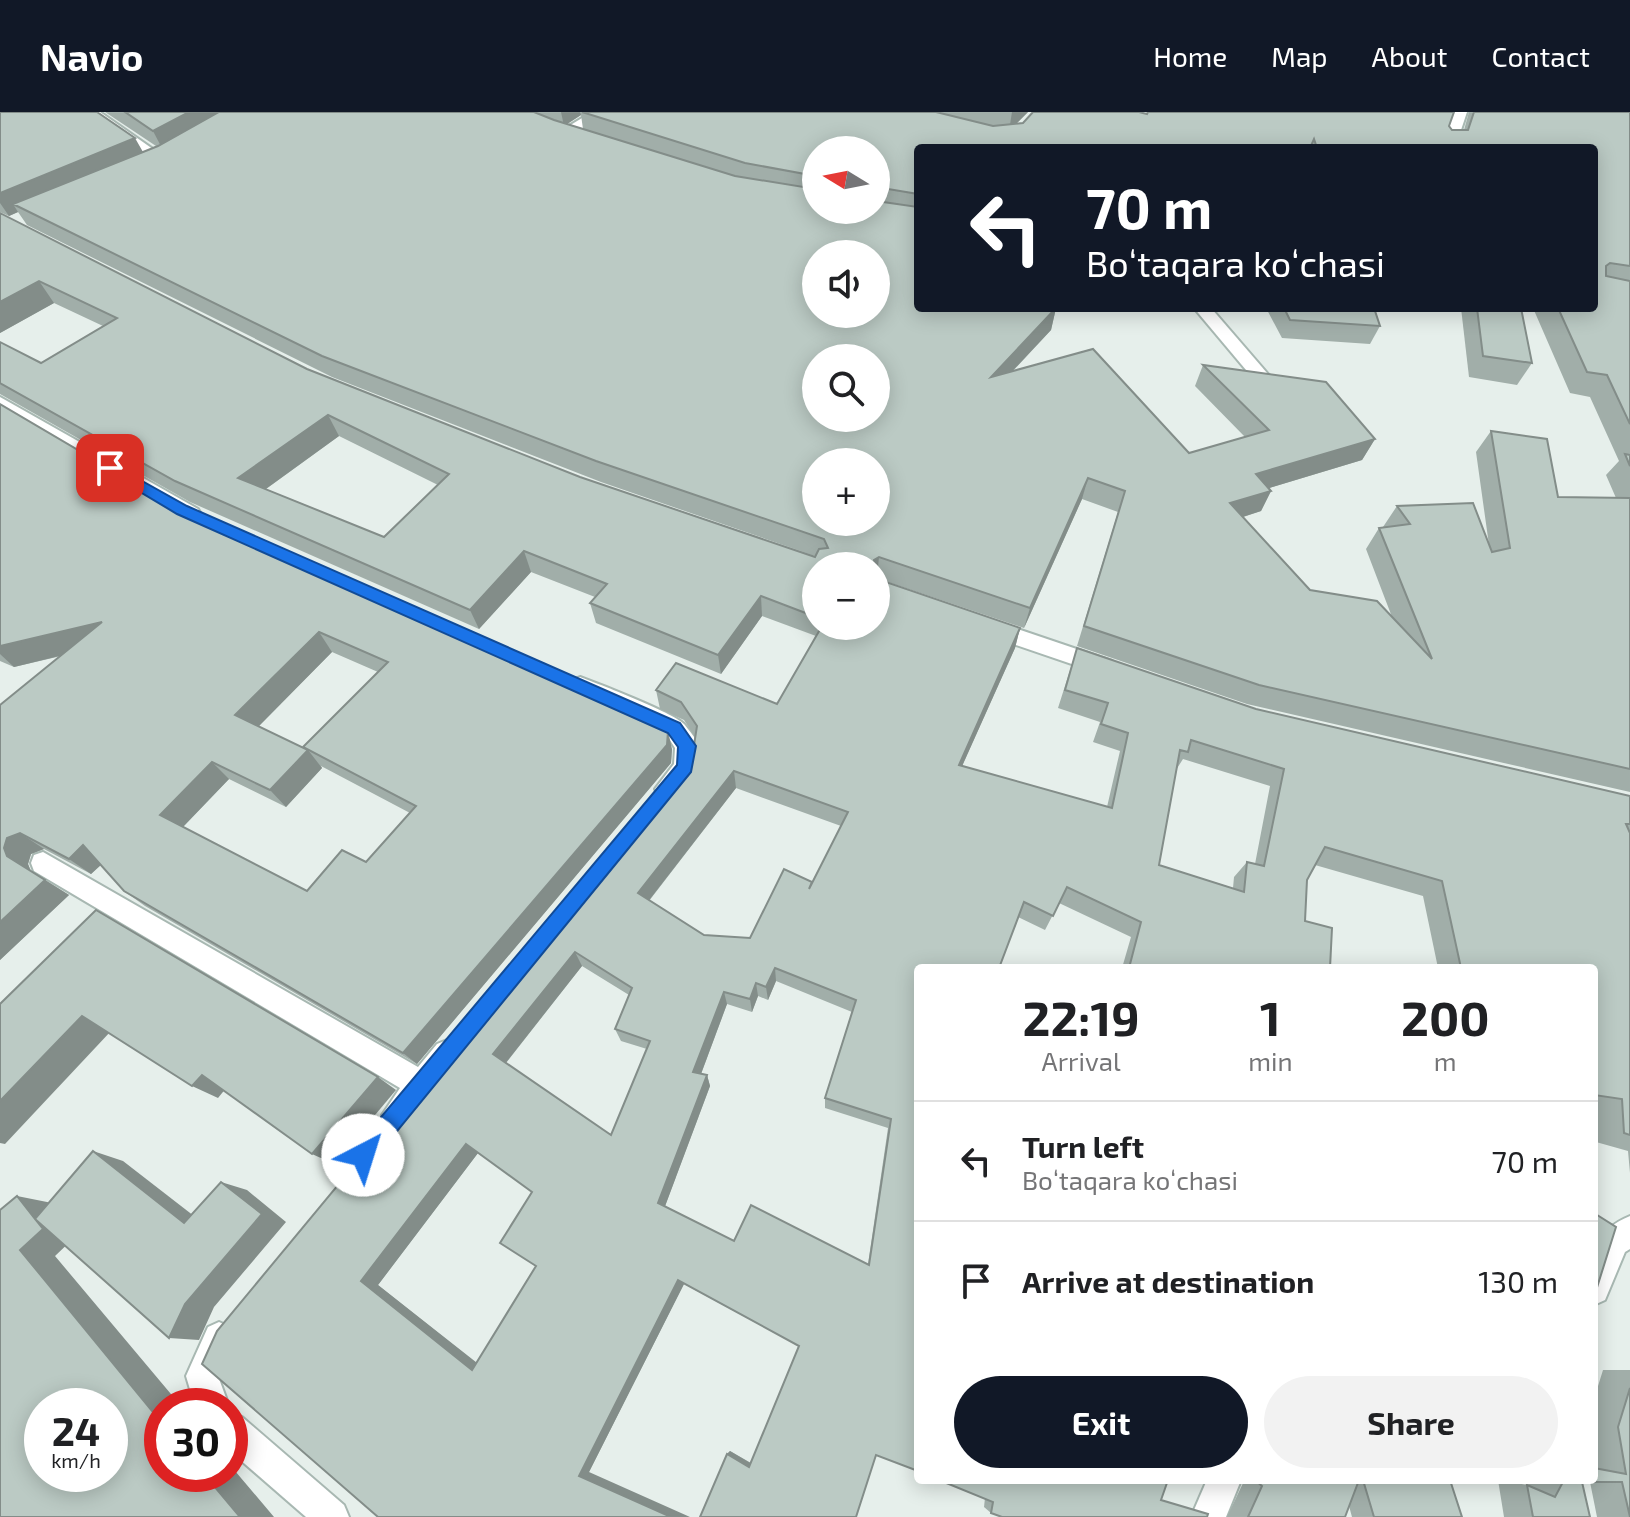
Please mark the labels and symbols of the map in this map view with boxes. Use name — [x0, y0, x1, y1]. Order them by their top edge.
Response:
north arrow — [802, 136, 890, 224]
pin — [76, 434, 144, 502]
position arrow — [321, 1113, 405, 1197]
speed limit sign: 30 — [144, 1388, 248, 1492]

